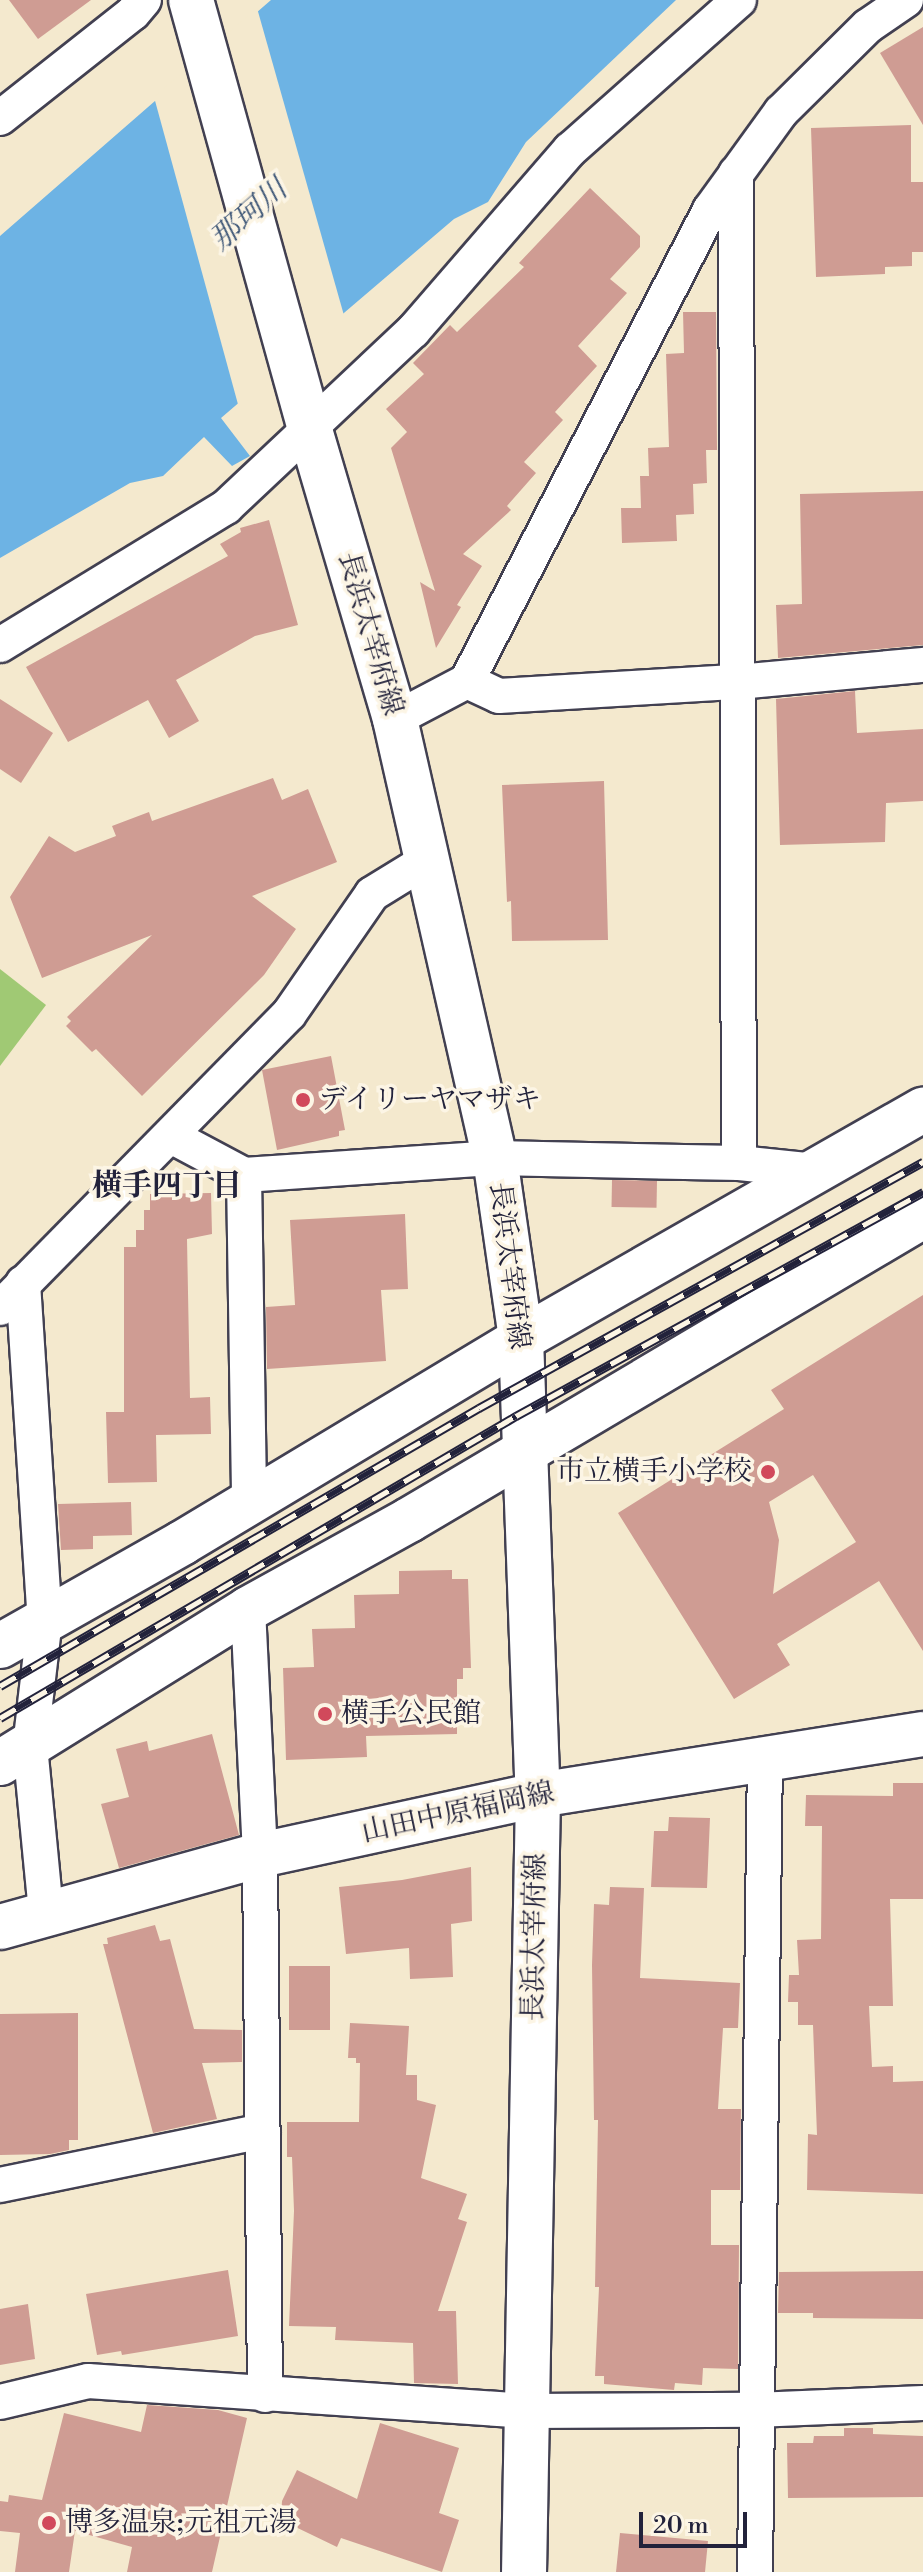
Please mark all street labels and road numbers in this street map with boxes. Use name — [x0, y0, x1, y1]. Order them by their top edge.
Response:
street label: 長浜太宰府線 — [331, 549, 409, 719]
street label: 長浜太宰府線 — [482, 1181, 536, 1351]
street label: 山田中原福岡線 — [359, 1776, 557, 1850]
street label: 長浜太宰府線 — [517, 1853, 553, 2021]

